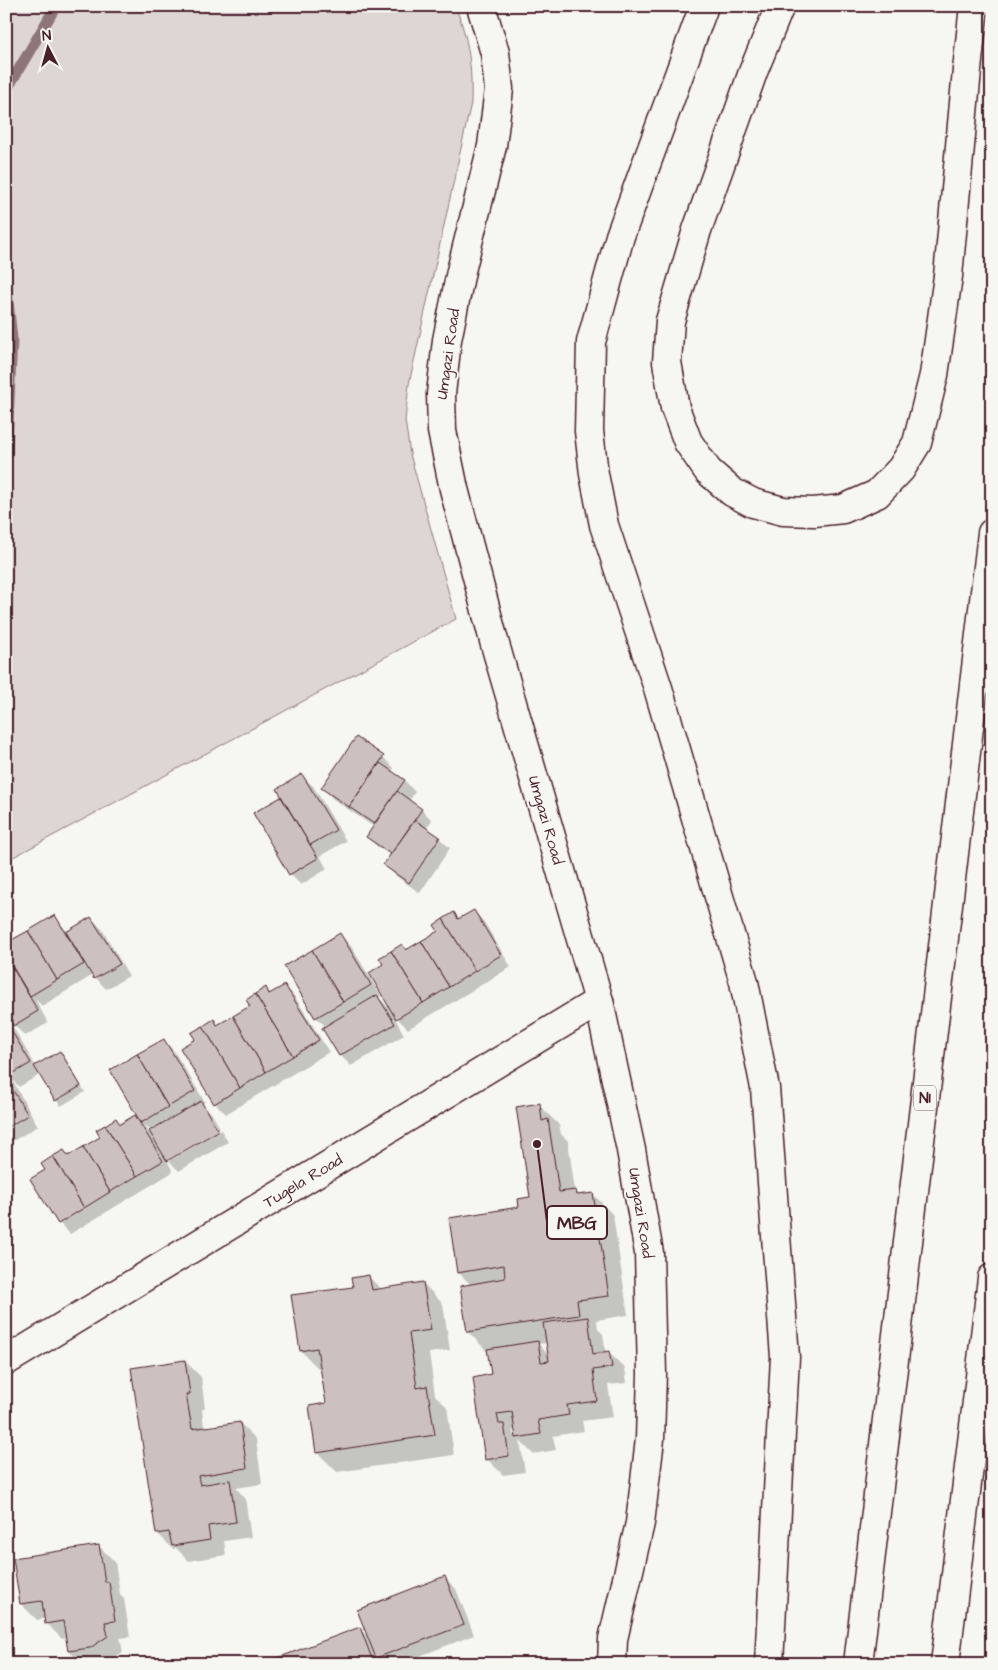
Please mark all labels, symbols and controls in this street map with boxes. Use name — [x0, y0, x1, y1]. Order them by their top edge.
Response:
north arrow — [22, 22, 72, 72]
text: N — [41, 26, 52, 46]
street label: Umgazi Road — [431, 307, 466, 401]
street label: Umgazi Road — [522, 773, 569, 867]
road number: N1 — [914, 1086, 936, 1110]
street label: Tugela Road — [259, 1149, 347, 1214]
street label: Umgazi Road — [622, 1166, 659, 1260]
callout: MBG — [547, 1206, 607, 1239]
text: MBG — [557, 1211, 598, 1236]

